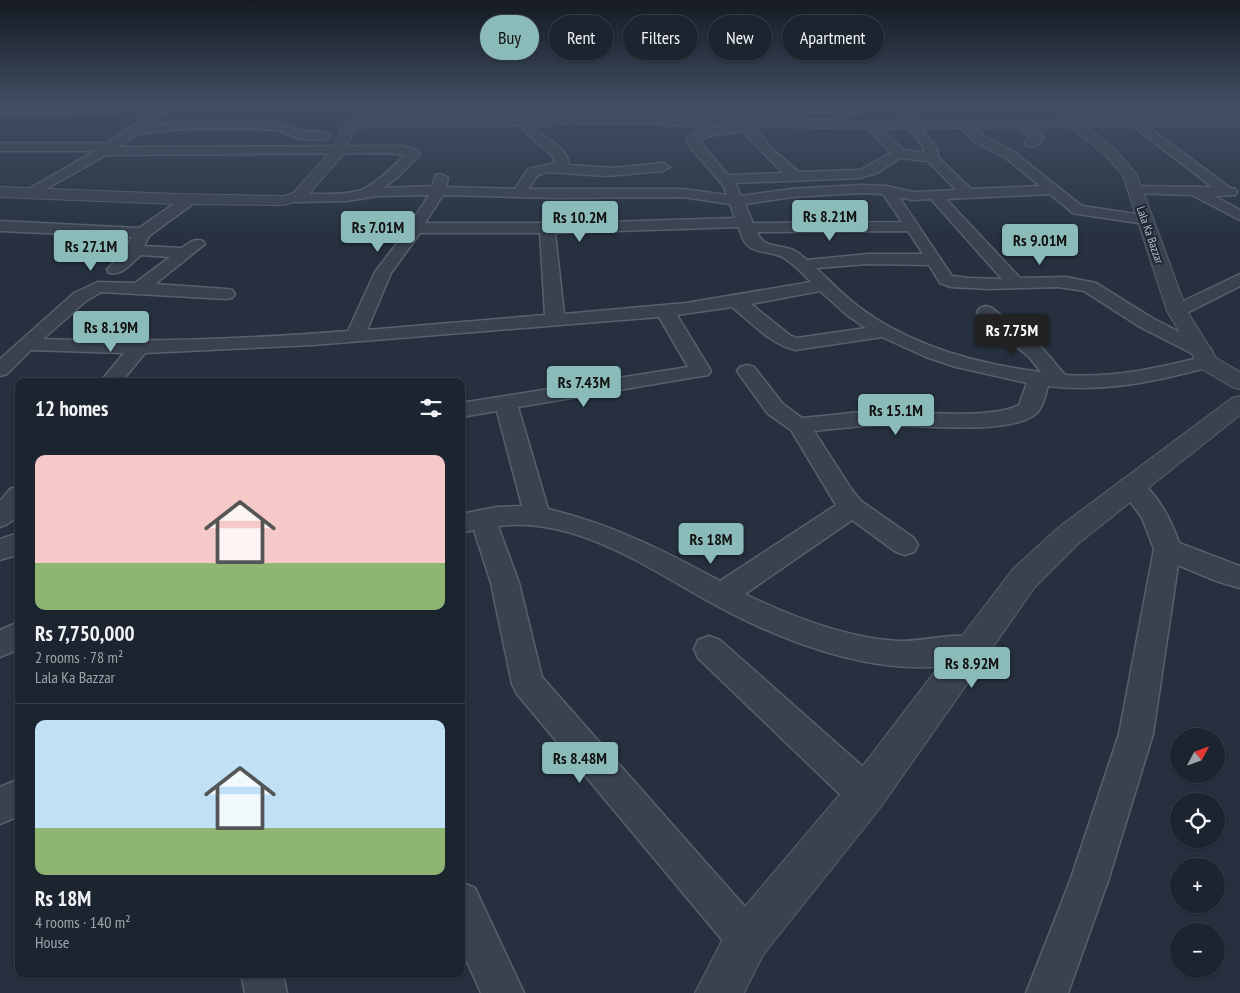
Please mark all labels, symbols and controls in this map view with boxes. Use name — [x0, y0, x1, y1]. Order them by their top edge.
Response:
chip: Buy — [480, 15, 539, 60]
chip: Rent — [549, 15, 613, 60]
chip: Filters — [623, 15, 698, 60]
chip: New — [708, 15, 772, 60]
chip: Apartment — [782, 15, 884, 60]
pin: Rs 10.2M — [528, 200, 632, 243]
pin: Rs 8.21M — [778, 200, 882, 242]
street label: Lala Ka Bazzar — [1134, 204, 1168, 266]
text: Rs 8.21M — [803, 206, 857, 226]
text: Rs 10.2M — [553, 207, 607, 227]
pin: Rs 7.01M — [326, 210, 430, 253]
text: Rs 7.01M — [352, 217, 404, 237]
pin: Rs 9.01M — [988, 224, 1092, 266]
pin: Rs 27.1M — [39, 230, 143, 272]
text: Rs 9.01M — [1013, 230, 1067, 250]
text: Rs 27.1M — [65, 236, 117, 256]
pin: Rs 8.19M — [59, 310, 163, 353]
pin: Rs 7.75M — [960, 314, 1064, 356]
text: Rs 8.19M — [84, 317, 138, 337]
text: Rs 7.75M — [986, 320, 1038, 340]
pin: Rs 7.43M — [532, 366, 636, 408]
text: Rs 7.43M — [558, 372, 610, 392]
icon: filters — [417, 394, 445, 422]
pin: Rs 15.1M — [844, 394, 948, 436]
text: 12 homes — [35, 395, 108, 422]
text: Rs 15.1M — [869, 400, 923, 420]
icon: home — [195, 487, 285, 577]
pin: Rs 18M — [670, 522, 752, 565]
text: Rs 18M — [690, 529, 732, 549]
text: Rs 7,750,000 — [35, 620, 134, 647]
pin: Rs 8.92M — [920, 646, 1024, 689]
text: 2 rooms · 78 m² — [35, 647, 123, 667]
text: Rs 8.92M — [945, 653, 999, 673]
text: Lala Ka Bazzar — [35, 667, 115, 687]
north arrow — [1170, 728, 1225, 782]
map controls — [1170, 728, 1225, 978]
pin: Rs 8.48M — [528, 742, 632, 784]
text: Rs 8.48M — [553, 748, 607, 768]
icon: home — [195, 753, 285, 843]
button: locate — [1170, 793, 1225, 848]
button: + — [1170, 858, 1225, 913]
text: Rs 18M — [35, 885, 91, 912]
text: 4 rooms · 140 m² — [35, 912, 131, 932]
button: − — [1170, 923, 1225, 978]
text: House — [35, 932, 69, 952]

